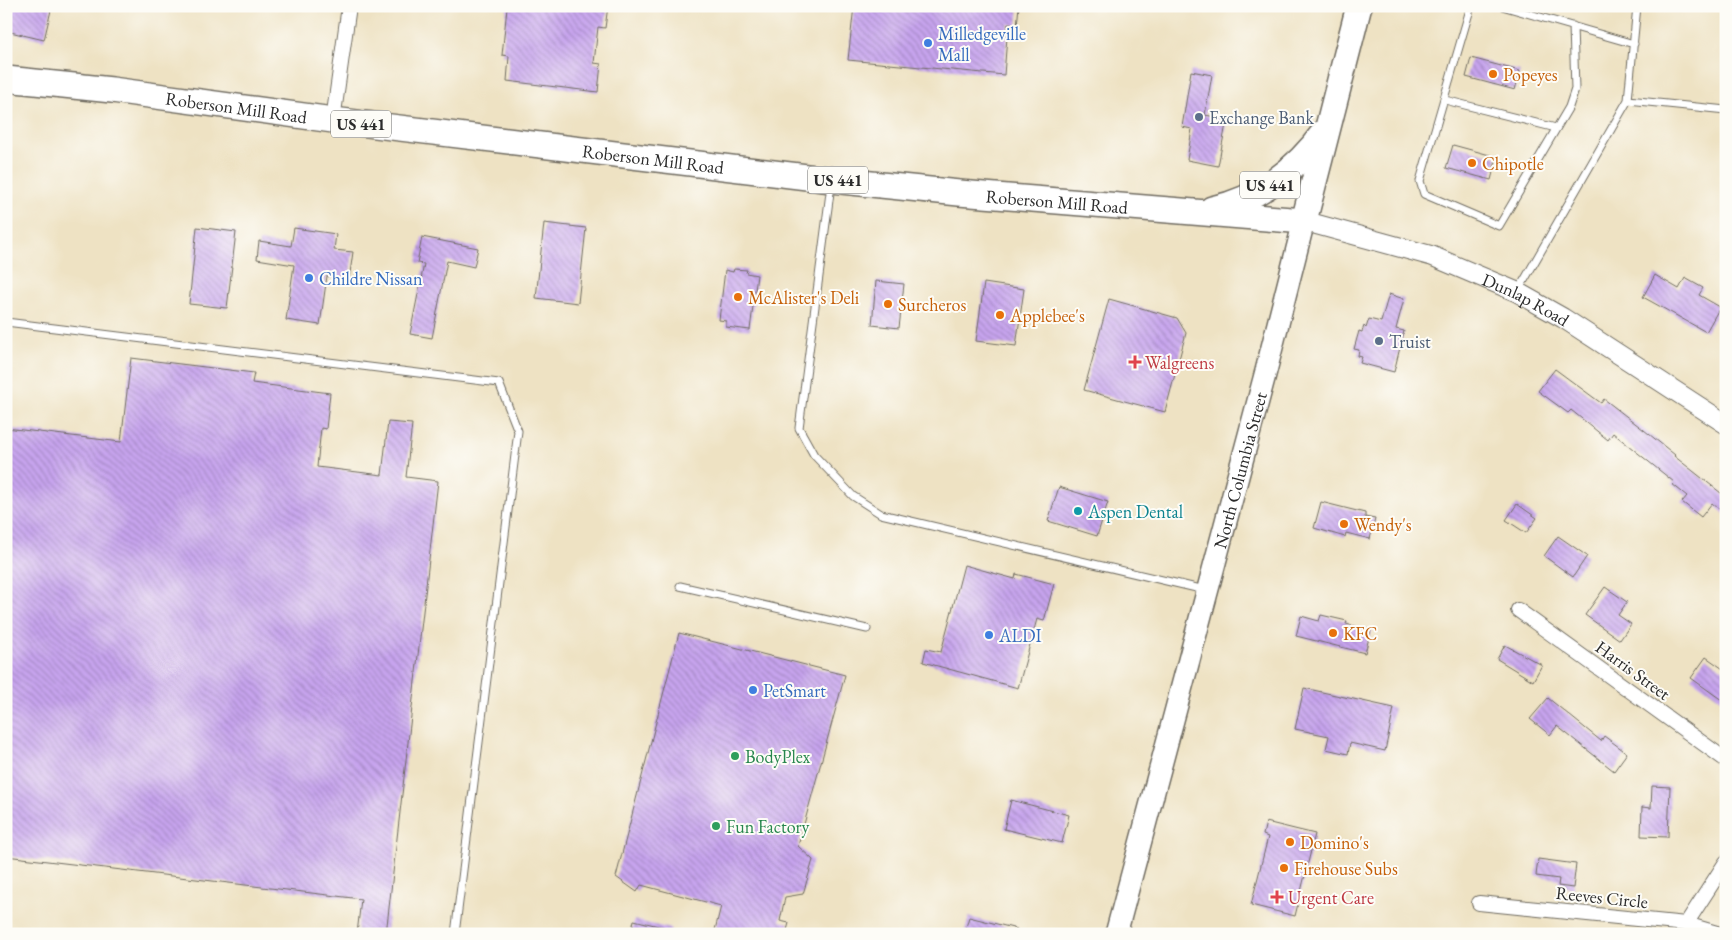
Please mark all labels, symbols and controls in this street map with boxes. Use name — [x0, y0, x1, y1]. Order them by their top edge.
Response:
place label: Milledgeville Mall — [938, 22, 1026, 66]
marker: Milledgeville Mall — [922, 37, 934, 49]
place label: Popeyes — [1503, 63, 1558, 86]
marker: Popeyes — [1487, 68, 1499, 80]
street label: Roberson Mill Road — [164, 86, 309, 128]
place label: Exchange Bank — [1209, 106, 1314, 129]
road number: US 441 — [331, 110, 391, 138]
marker: Exchange Bank — [1193, 111, 1205, 123]
street label: Roberson Mill Road — [581, 139, 726, 179]
place label: Chipotle — [1482, 152, 1544, 175]
marker: Chipotle — [1466, 157, 1478, 169]
road number: US 441 — [808, 166, 868, 194]
road number: US 441 — [1240, 172, 1300, 198]
street label: Roberson Mill Road — [985, 184, 1130, 218]
place label: Childre Nissan — [319, 267, 423, 290]
street label: Dunlap Road — [1479, 267, 1575, 331]
marker: Childre Nissan — [303, 272, 315, 284]
place label: McAlister's Deli — [748, 286, 860, 309]
marker: McAlister's Deli — [732, 291, 744, 303]
place label: Surcheros — [898, 293, 966, 316]
marker: Surcheros — [882, 298, 894, 310]
place label: Applebee's — [1009, 304, 1085, 327]
marker: Applebee's — [994, 309, 1006, 321]
place label: Truist — [1389, 330, 1431, 353]
marker: Truist — [1373, 335, 1385, 347]
place label: Walgreens — [1145, 351, 1214, 374]
marker: Walgreens — [1129, 356, 1141, 368]
street label: North Columbia Street — [1208, 389, 1272, 551]
place label: Aspen Dental — [1087, 500, 1183, 523]
marker: Aspen Dental — [1072, 505, 1084, 517]
place label: Wendy's — [1354, 513, 1412, 536]
marker: Wendy's — [1338, 518, 1350, 530]
place label: KFC — [1343, 622, 1377, 645]
place label: ALDI — [998, 624, 1042, 647]
marker: KFC — [1327, 627, 1339, 639]
marker: ALDI — [983, 629, 995, 641]
street label: Harris Street — [1591, 635, 1675, 705]
place label: PetSmart — [763, 679, 826, 702]
marker: PetSmart — [747, 684, 759, 696]
place label: BodyPlex — [745, 745, 810, 768]
marker: BodyPlex — [729, 750, 741, 762]
place label: Fun Factory — [726, 815, 810, 838]
marker: Fun Factory — [710, 820, 722, 832]
place label: Domino's — [1300, 831, 1369, 854]
marker: Domino's — [1284, 836, 1296, 848]
place label: Firehouse Subs — [1294, 857, 1398, 880]
marker: Firehouse Subs — [1278, 862, 1290, 874]
street label: Reeves Circle — [1555, 881, 1649, 913]
place label: Urgent Care — [1288, 886, 1374, 909]
marker: Urgent Care — [1270, 890, 1284, 904]

